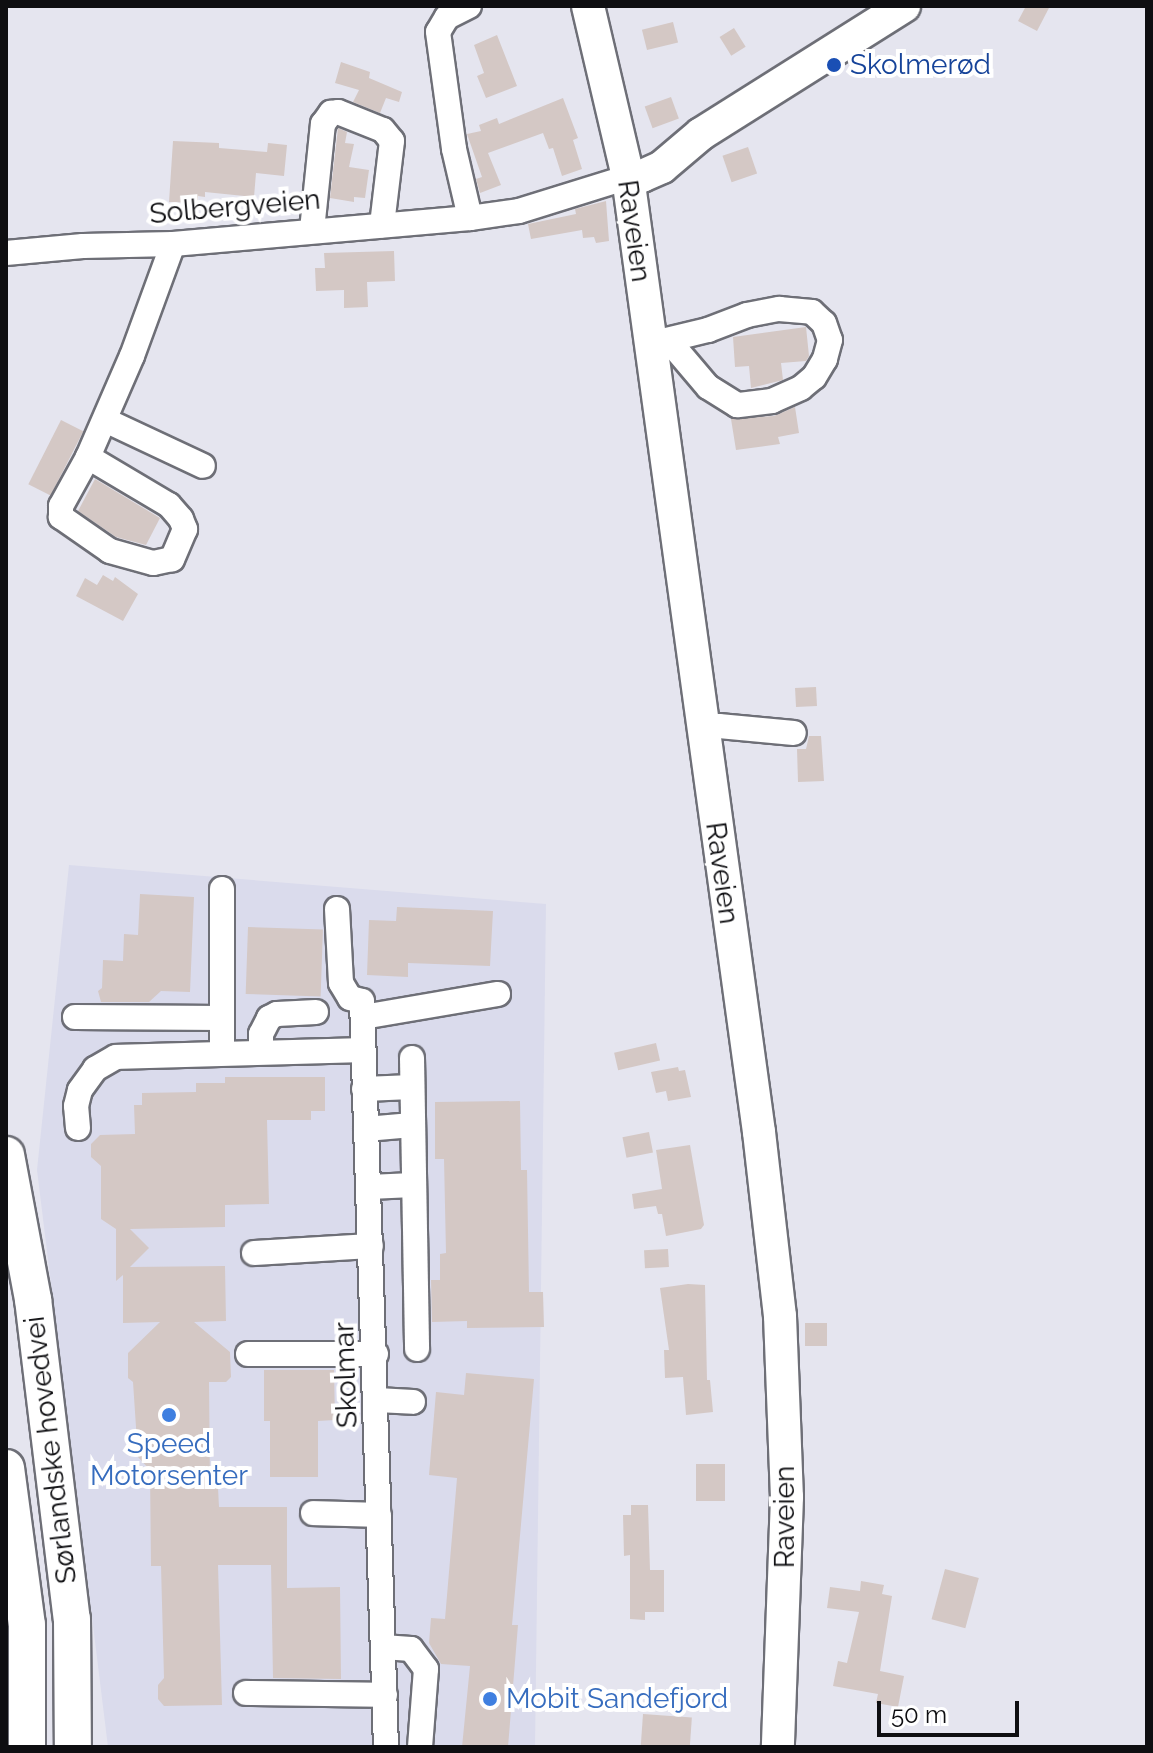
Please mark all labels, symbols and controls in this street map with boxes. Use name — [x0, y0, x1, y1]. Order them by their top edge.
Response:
place label: Skolmerød — [850, 48, 991, 82]
marker: Skolmerød — [825, 56, 843, 74]
street label: Raveien — [610, 178, 658, 284]
street label: Solbergveien — [148, 183, 322, 231]
street label: Raveien — [698, 820, 746, 926]
street label: Sørlandske hovedvei — [18, 1314, 84, 1586]
street label: Skolmar — [327, 1321, 365, 1429]
marker: Speed Motorsenter — [160, 1406, 178, 1424]
place label: Speed Motorsenter — [90, 1427, 248, 1493]
street label: Raveien — [768, 1466, 802, 1568]
place label: Mobit Sandefjord — [506, 1682, 728, 1716]
scale bar — [881, 1685, 1023, 1735]
marker: Mobit Sandefjord — [481, 1690, 499, 1708]
text: 50 m — [891, 1700, 947, 1729]

